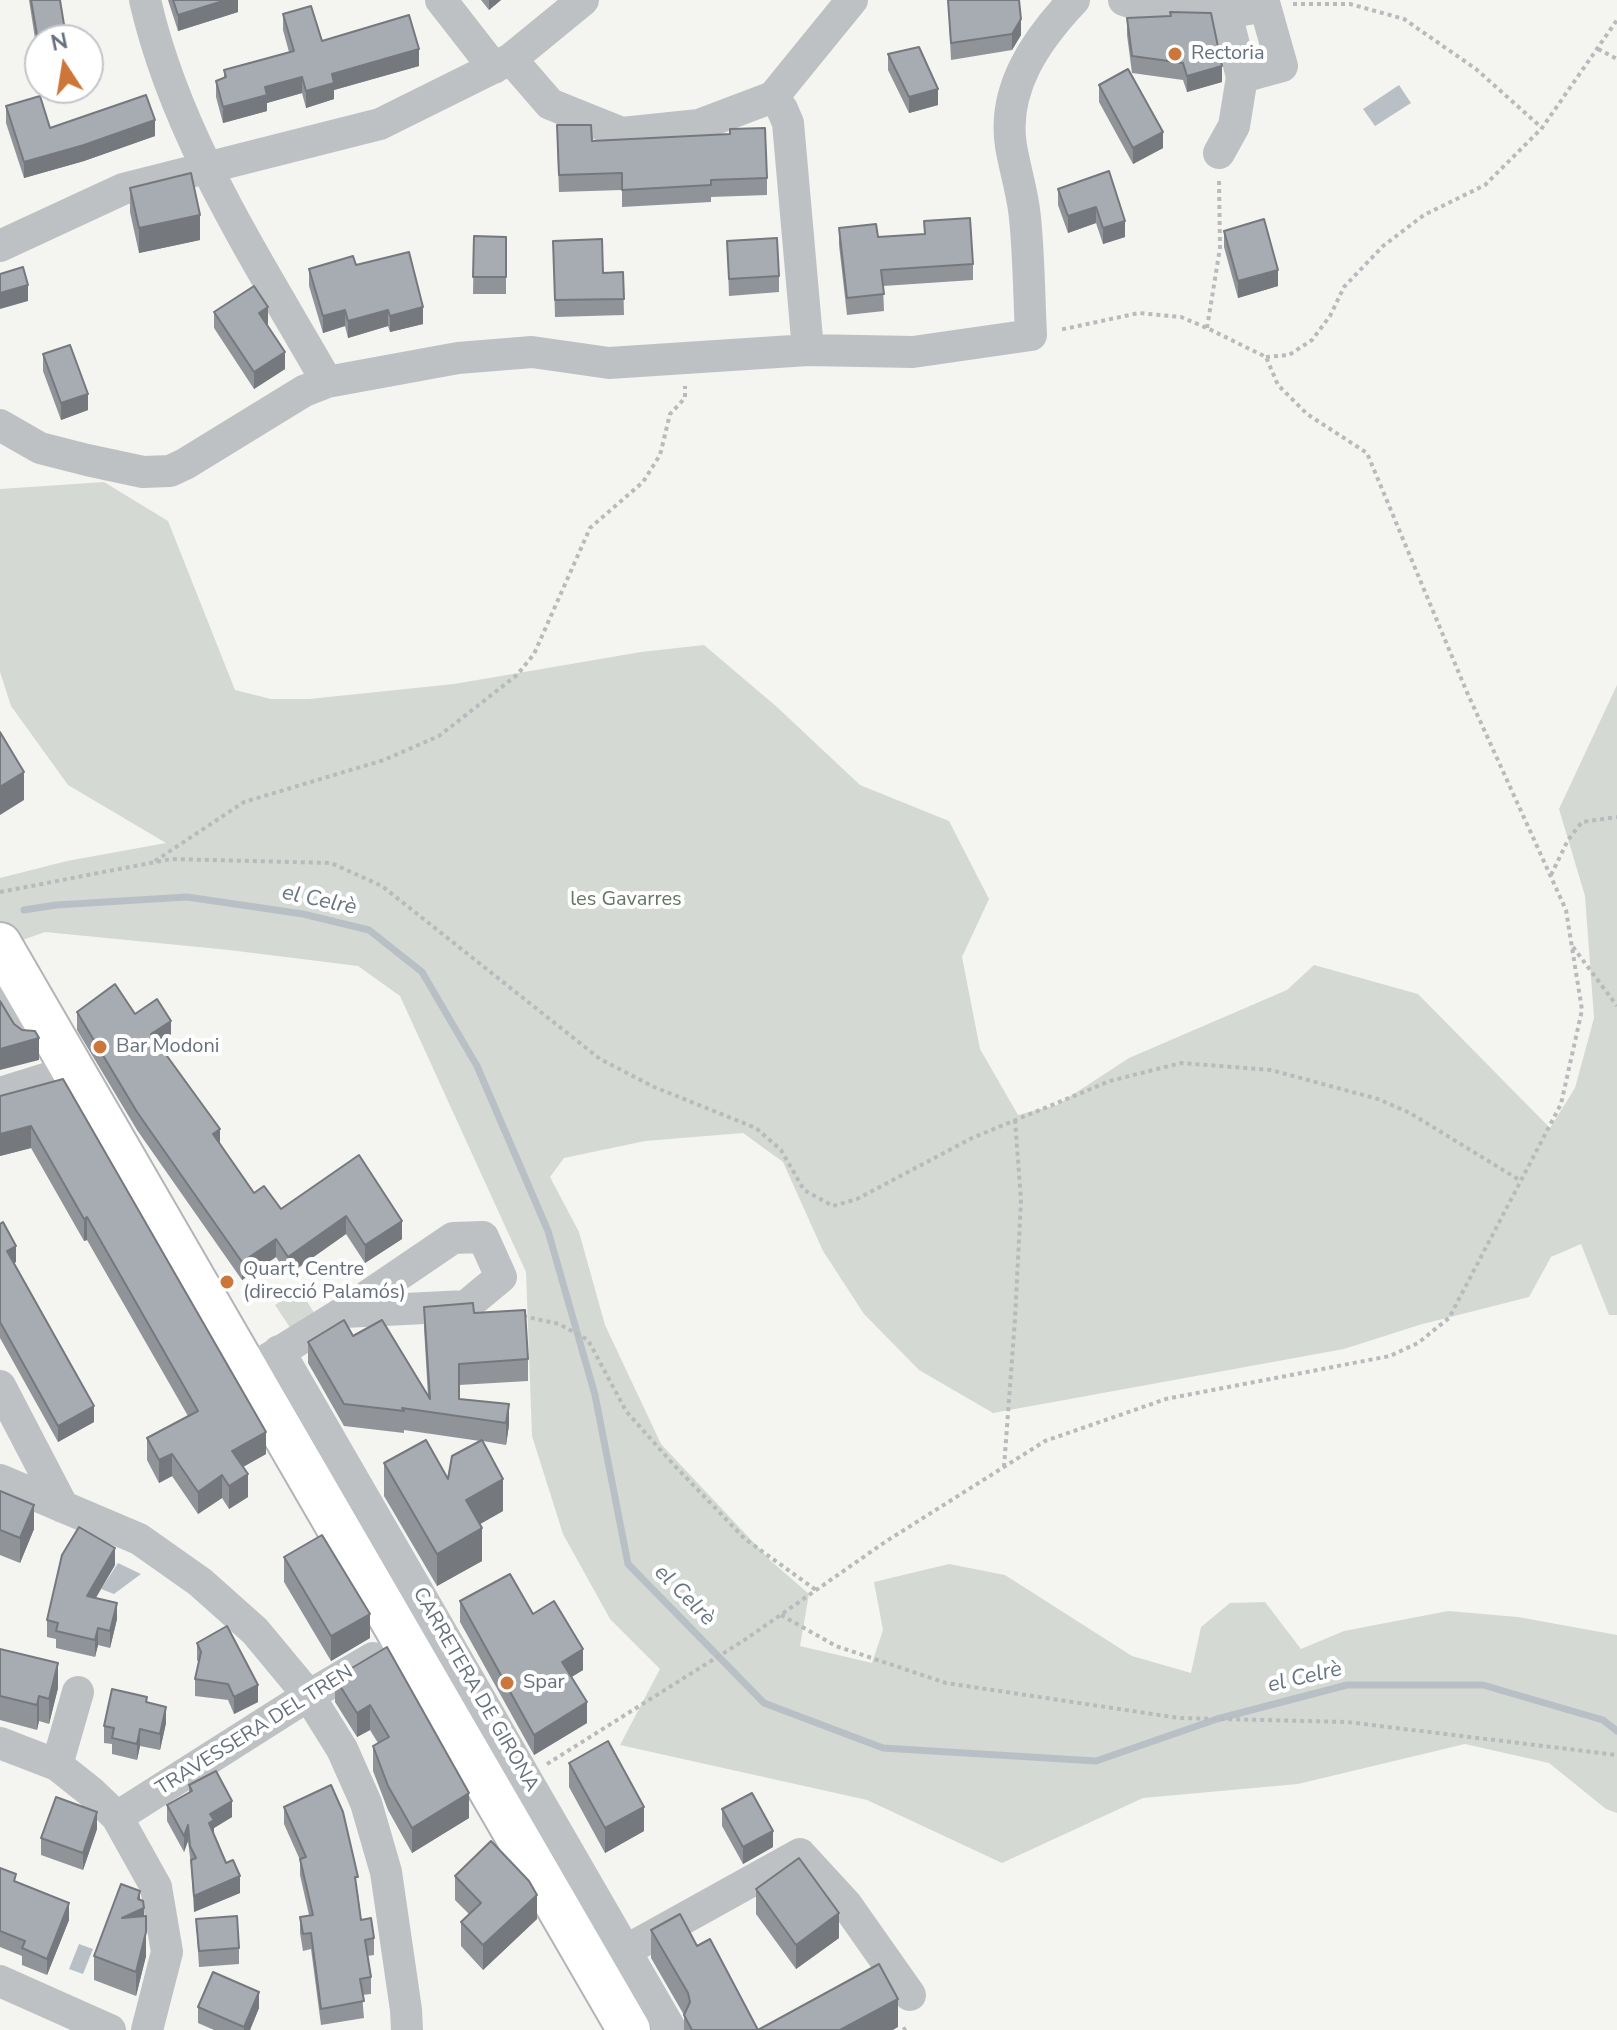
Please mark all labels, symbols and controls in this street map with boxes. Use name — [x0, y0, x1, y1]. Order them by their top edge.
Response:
north arrow — [24, 24, 104, 104]
text: N — [48, 26, 71, 59]
place label: Rectoria — [1191, 42, 1264, 66]
marker: Rectoria — [1166, 45, 1184, 63]
water label: el Celrè — [279, 880, 359, 922]
park label: les Gavarres — [570, 888, 682, 912]
place label: Bar Modoni — [116, 1035, 219, 1059]
marker: Bar Modoni — [91, 1038, 109, 1056]
place label: Quart, Centre (direcció Palamós) — [243, 1258, 406, 1305]
marker: Quart, Centre (direcció Palamós) — [218, 1273, 236, 1291]
water label: el Celrè — [648, 1560, 720, 1632]
street label: CARRETERA DE GIRONA — [407, 1584, 543, 1796]
water label: el Celrè — [1265, 1657, 1345, 1699]
street label: TRAVESSERA DEL TREN — [152, 1661, 358, 1801]
place label: Spar — [523, 1671, 565, 1695]
marker: Spar — [498, 1674, 516, 1692]

